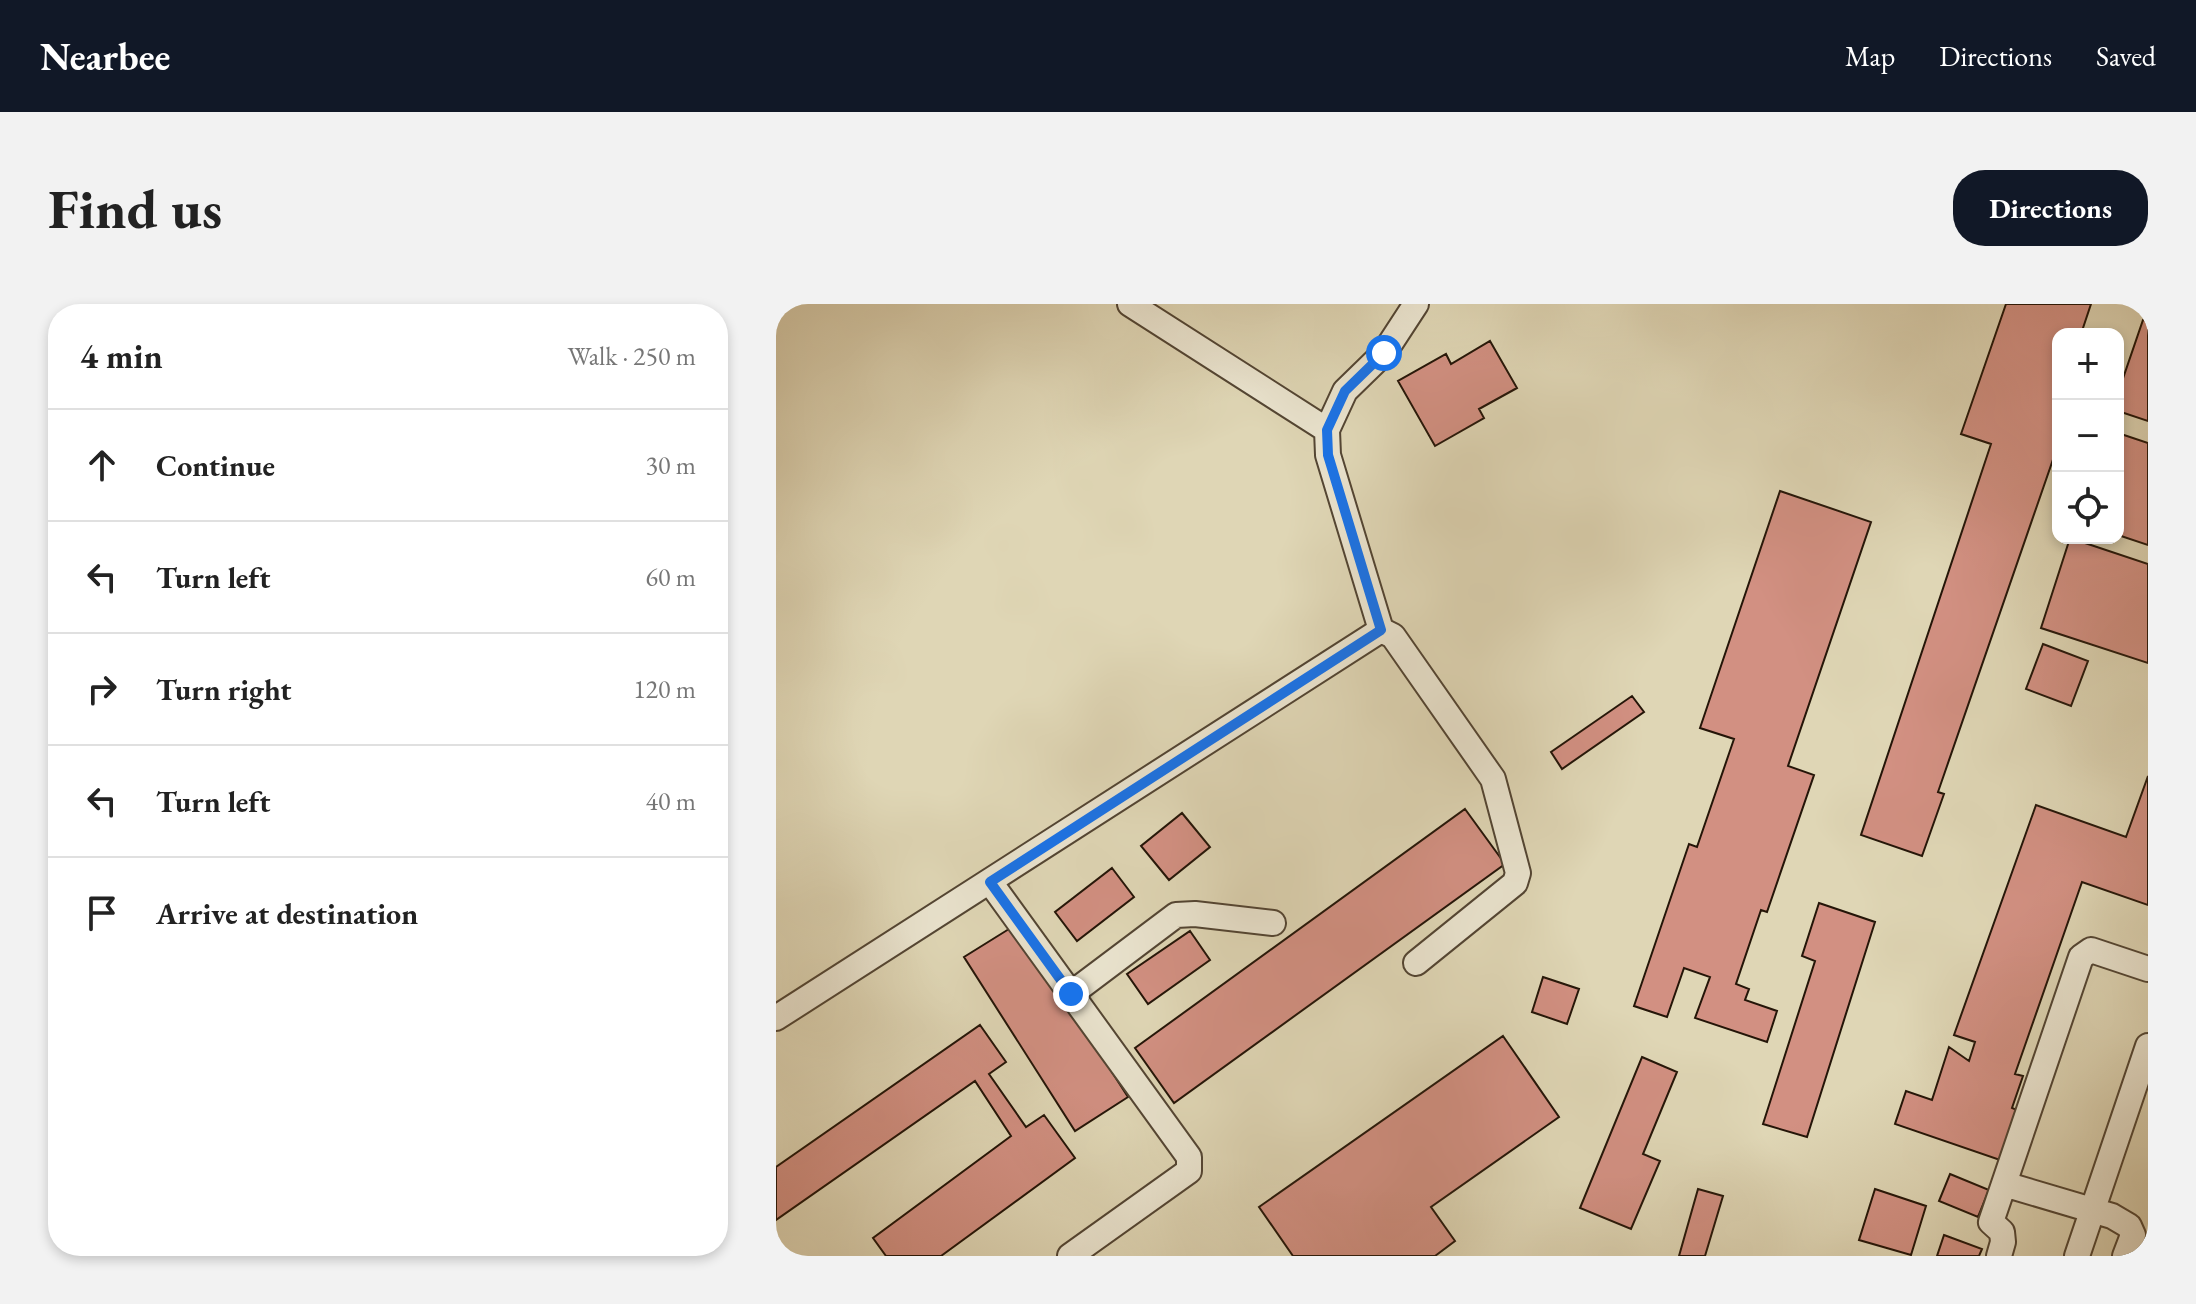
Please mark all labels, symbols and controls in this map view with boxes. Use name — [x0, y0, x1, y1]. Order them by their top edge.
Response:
text: Nearbee — [40, 32, 170, 81]
text: Map — [1845, 38, 1895, 74]
text: Directions — [1939, 38, 2052, 74]
text: Saved — [2096, 38, 2156, 74]
button: Directions — [1953, 170, 2148, 246]
text: Find us — [48, 172, 222, 245]
map controls — [2052, 328, 2124, 544]
button: + — [2052, 328, 2124, 400]
text: 4 min — [80, 334, 163, 378]
route start — [1366, 335, 1402, 371]
text: Walk · 250 m — [568, 339, 696, 373]
button: − — [2052, 400, 2124, 472]
icon: ahead — [80, 443, 124, 487]
text: Continue — [156, 446, 275, 485]
text: 30 m — [646, 448, 696, 482]
button: locate — [2052, 472, 2124, 544]
icon: left — [80, 555, 124, 599]
text: Turn left — [156, 558, 270, 597]
text: 60 m — [646, 560, 696, 594]
icon: right — [80, 667, 124, 711]
text: Turn right — [156, 670, 292, 709]
text: 120 m — [633, 672, 696, 706]
icon: left — [80, 779, 124, 823]
text: Turn left — [156, 782, 270, 821]
text: 40 m — [646, 784, 696, 818]
icon: arrive — [80, 891, 124, 935]
text: Arrive at destination — [156, 894, 418, 933]
route end — [1053, 976, 1089, 1012]

